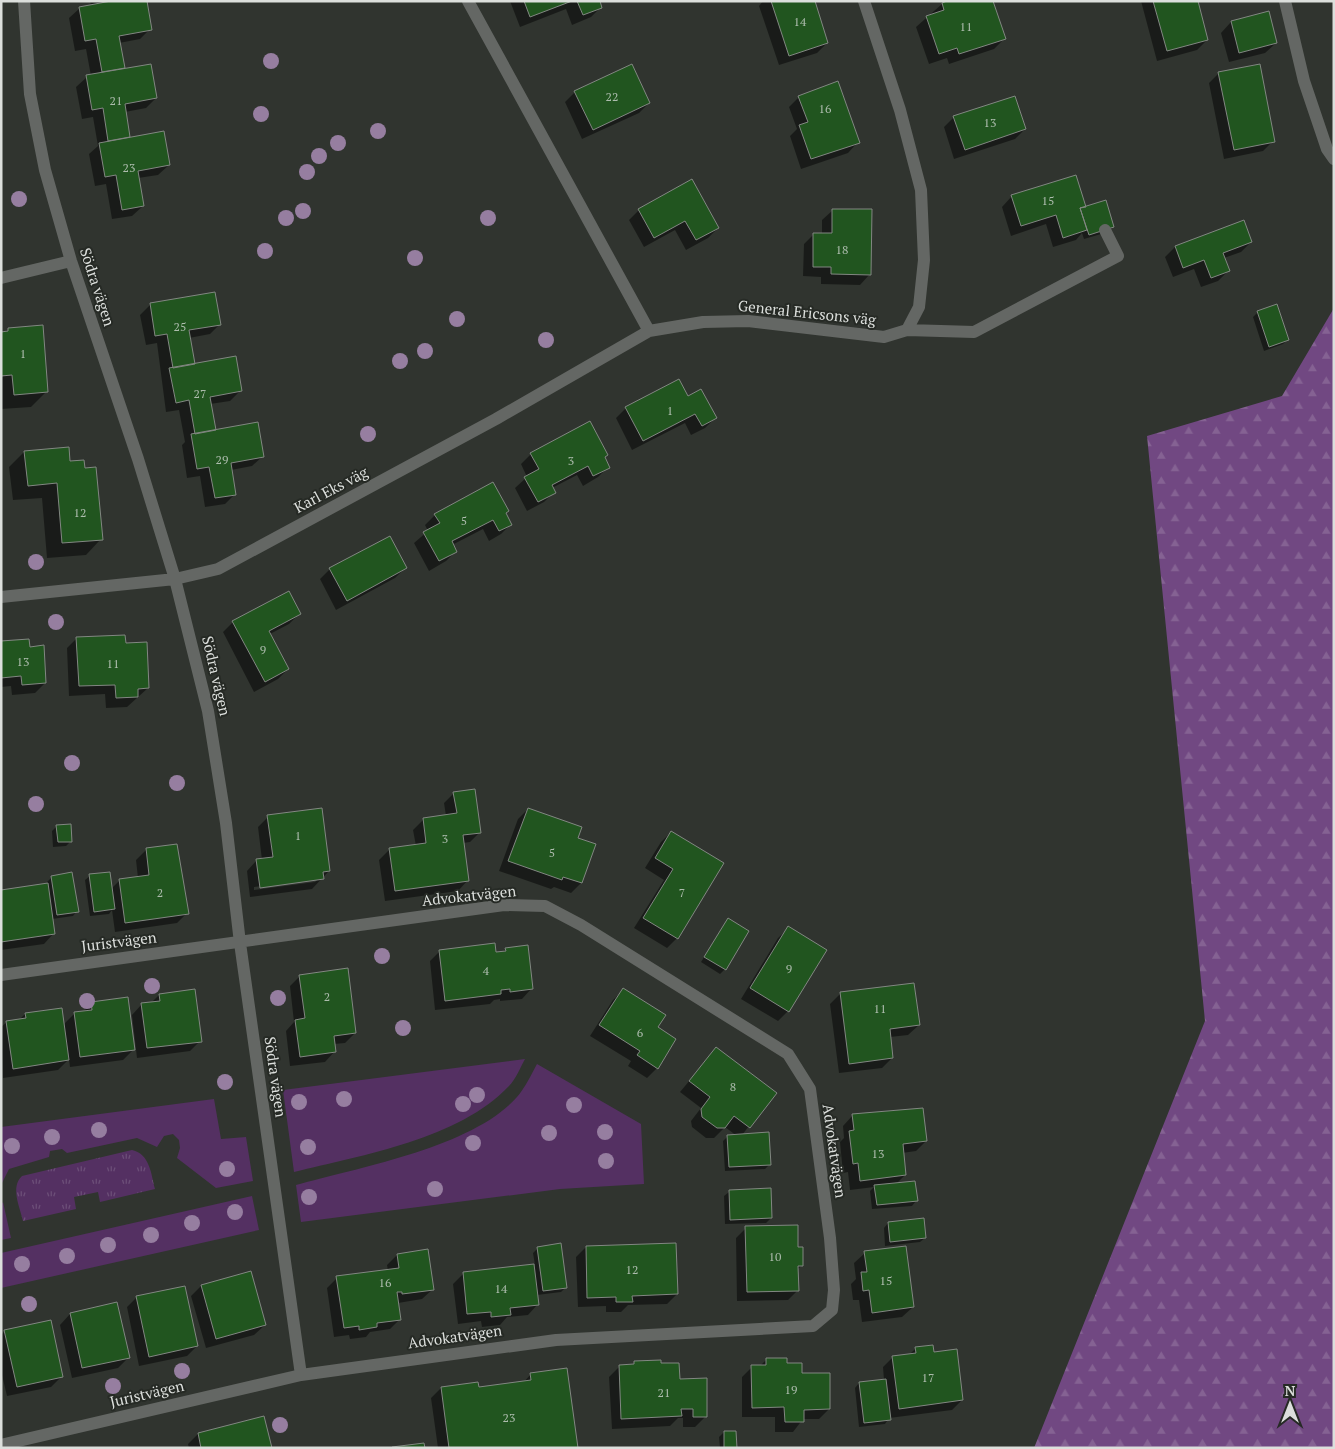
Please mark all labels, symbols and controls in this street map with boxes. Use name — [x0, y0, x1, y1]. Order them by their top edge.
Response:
house number: 14 — [794, 14, 807, 29]
house number: 11 — [960, 19, 972, 34]
house number: 22 — [606, 89, 618, 104]
house number: 21 — [110, 93, 122, 108]
house number: 16 — [819, 101, 832, 116]
house number: 13 — [984, 115, 996, 130]
house number: 23 — [123, 160, 135, 175]
house number: 15 — [1042, 193, 1054, 208]
house number: 18 — [836, 242, 848, 257]
street label: Södra vägen — [76, 245, 120, 328]
street label: General Ericsons väg — [737, 295, 878, 329]
house number: 25 — [174, 319, 186, 334]
house number: 1 — [20, 346, 26, 361]
house number: 27 — [194, 386, 206, 401]
house number: 1 — [667, 403, 673, 418]
house number: 29 — [216, 452, 228, 467]
house number: 3 — [568, 453, 574, 468]
street label: Karl Eks väg — [290, 461, 372, 517]
house number: 12 — [74, 505, 86, 520]
house number: 5 — [461, 513, 467, 528]
street label: Södra vägen — [198, 634, 236, 718]
house number: 9 — [260, 642, 266, 657]
house number: 13 — [17, 654, 29, 669]
house number: 11 — [107, 656, 119, 671]
house number: 1 — [295, 828, 301, 843]
house number: 3 — [442, 831, 448, 846]
house number: 5 — [549, 845, 555, 860]
street label: Advokatvägen — [421, 880, 517, 910]
house number: 2 — [157, 885, 163, 900]
house number: 7 — [679, 885, 685, 900]
street label: Juristvägen — [80, 926, 158, 956]
house number: 9 — [786, 961, 792, 976]
house number: 4 — [483, 963, 490, 978]
house number: 2 — [324, 989, 330, 1004]
house number: 11 — [874, 1001, 886, 1016]
house number: 6 — [637, 1025, 644, 1040]
street label: Södra vägen — [260, 1035, 292, 1119]
house number: 8 — [730, 1079, 736, 1094]
street label: Advokatvägen — [819, 1103, 851, 1199]
house number: 13 — [872, 1146, 884, 1161]
house number: 10 — [769, 1249, 781, 1264]
house number: 12 — [626, 1262, 638, 1277]
house number: 15 — [880, 1273, 892, 1288]
house number: 16 — [379, 1275, 392, 1290]
house number: 14 — [495, 1281, 508, 1296]
street label: Advokatvägen — [407, 1320, 503, 1352]
house number: 17 — [922, 1370, 934, 1385]
street label: Juristvägen — [108, 1375, 186, 1411]
north arrow — [1265, 1379, 1315, 1429]
text: N — [1285, 1381, 1296, 1400]
house number: 19 — [785, 1382, 797, 1397]
house number: 21 — [658, 1385, 670, 1400]
house number: 23 — [503, 1410, 515, 1425]

